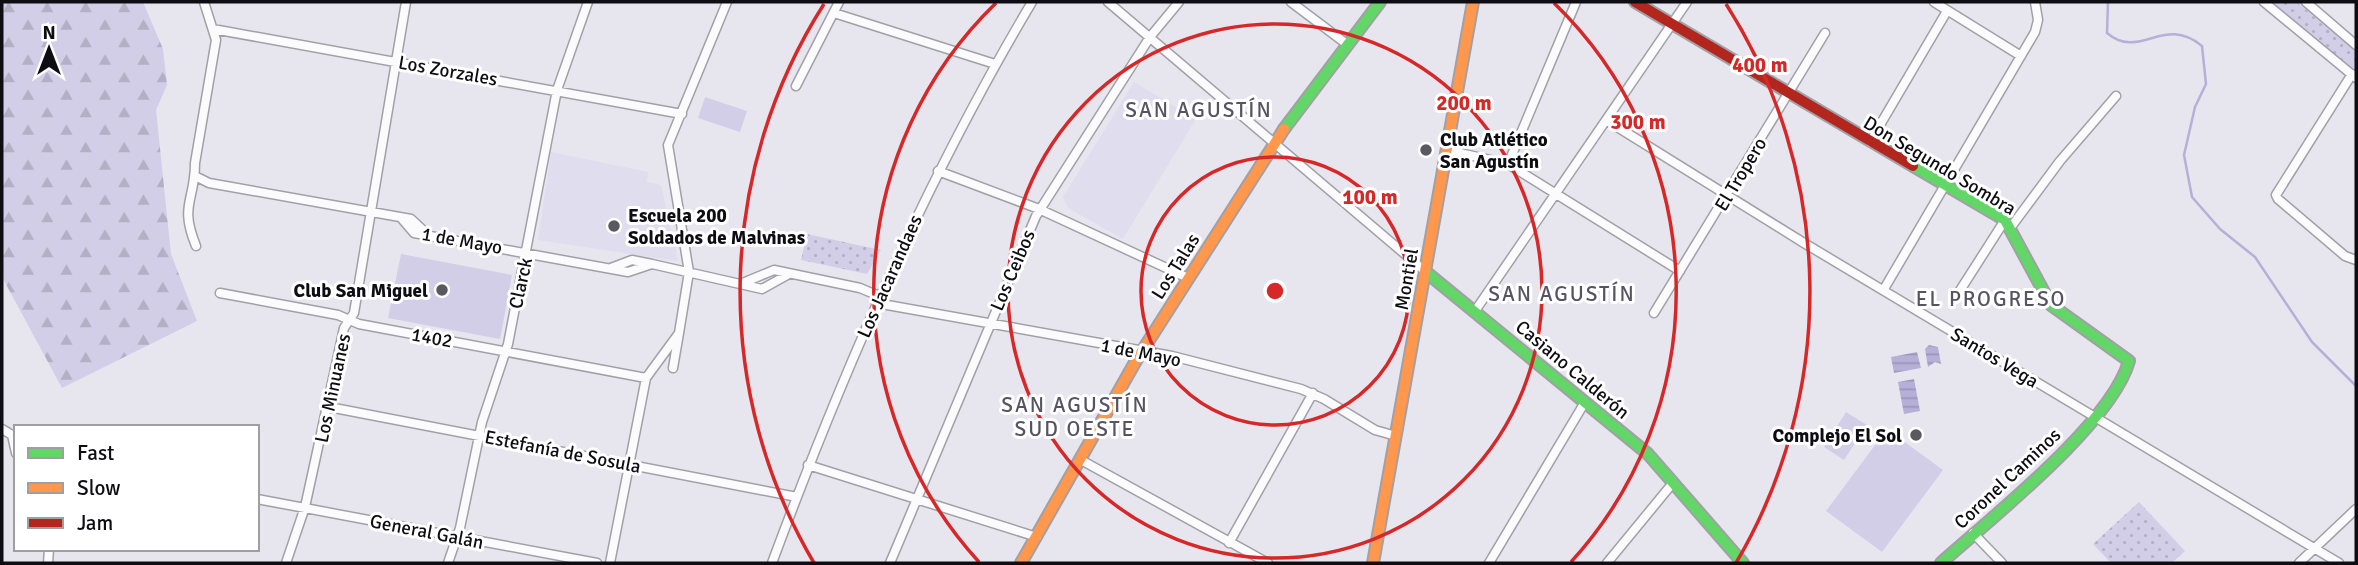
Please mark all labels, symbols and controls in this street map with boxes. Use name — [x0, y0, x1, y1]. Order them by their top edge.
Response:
north arrow — [14, 14, 84, 84]
text: N — [42, 21, 56, 45]
street label: Los Zorzales — [396, 50, 499, 92]
text: 400 m — [1732, 52, 1788, 78]
text: 200 m — [1436, 90, 1492, 116]
district label: SAN AGUSTÍN — [1125, 97, 1273, 123]
text: 300 m — [1610, 109, 1666, 135]
street label: Don Segundo Sombra — [1859, 111, 2020, 221]
place label: Club Atlético San Agustín — [1440, 128, 1548, 174]
street label: El Tropero — [1710, 133, 1772, 216]
marker: Club Atlético San Agustín — [1418, 142, 1434, 158]
text: 100 m — [1342, 184, 1398, 210]
place label: Escuela 200 Soldados de Malvinas — [628, 204, 805, 250]
street label: Los Jacarandaes — [852, 211, 928, 342]
marker: Escuela 200 Soldados de Malvinas — [606, 218, 622, 234]
street label: 1 de Mayo — [420, 222, 504, 260]
street label: Los Ceibos — [985, 226, 1041, 315]
street label: Los Talas — [1146, 229, 1205, 304]
street label: Montiel — [1390, 246, 1424, 312]
street label: Clarck — [504, 255, 538, 311]
place label: Club San Miguel — [294, 279, 428, 303]
centre of rings — [1263, 279, 1287, 303]
district label: SAN AGUSTÍN — [1488, 281, 1636, 307]
marker: Club San Miguel — [434, 282, 450, 298]
district label: EL PROGRESO — [1916, 286, 2066, 312]
street label: Casiano Calderón — [1510, 315, 1634, 424]
street label: Santos Vega — [1946, 322, 2043, 394]
street label: 1402 — [410, 323, 454, 353]
street label: Los Minuanes — [310, 331, 356, 445]
street label: 1 de Mayo — [1099, 333, 1183, 373]
district label: SAN AGUSTÍN SUD OESTE — [1001, 392, 1149, 442]
street label: Coronel Caminos — [1949, 423, 2066, 534]
place label: Complejo El Sol — [1773, 424, 1902, 448]
legend — [14, 425, 259, 551]
street label: Estefanía de Sosula — [483, 425, 643, 479]
marker: Complejo El Sol — [1908, 427, 1924, 443]
text: Fast — [77, 440, 114, 466]
text: Slow — [77, 475, 121, 501]
street label: General Galán — [368, 509, 486, 555]
text: Jam — [77, 510, 113, 536]

